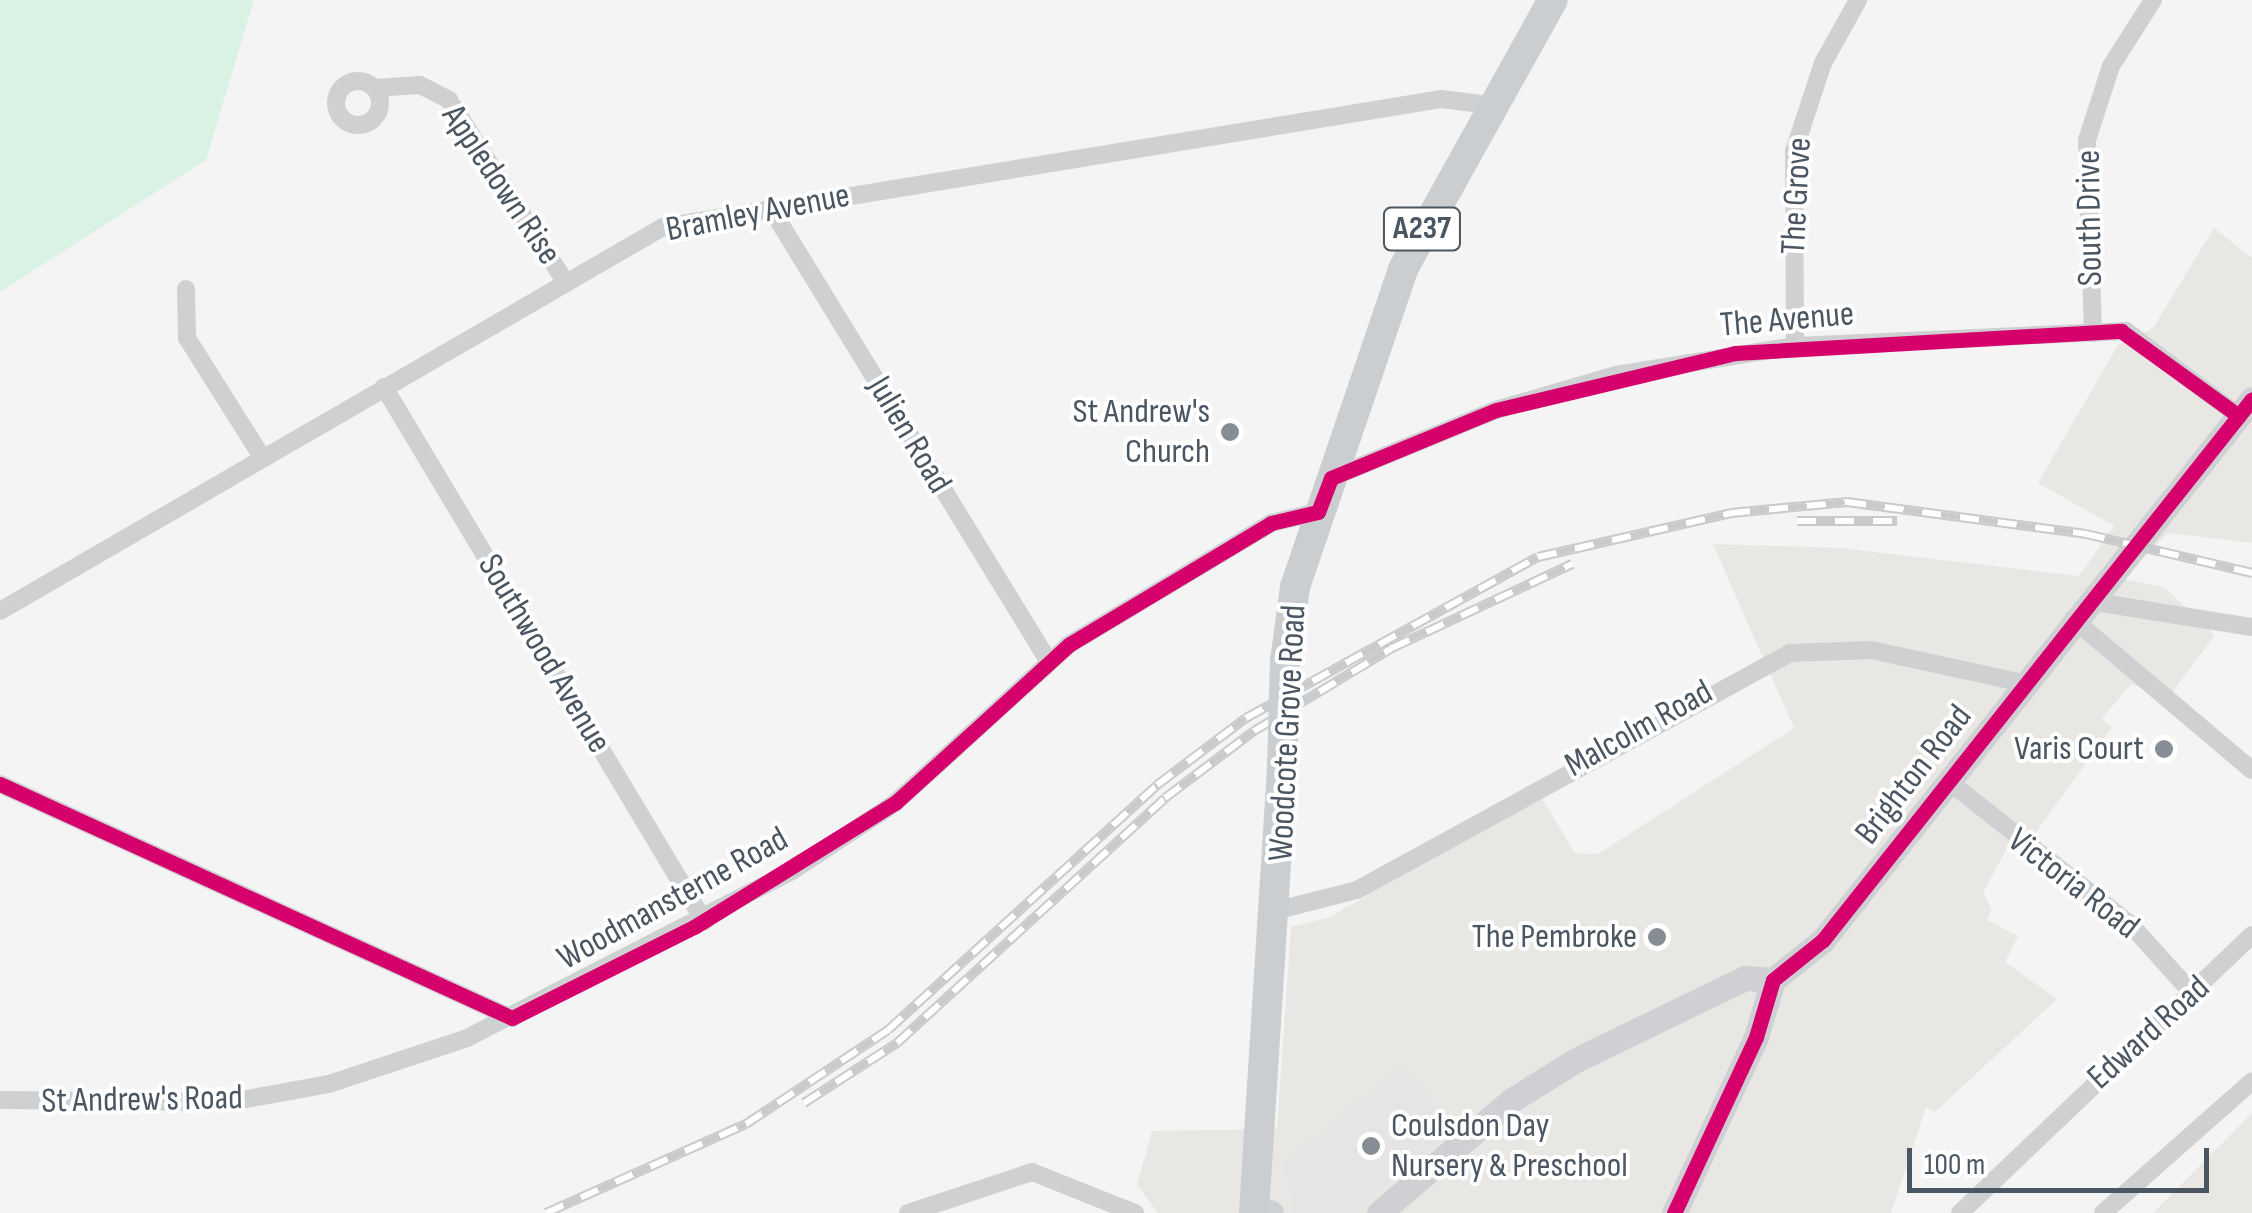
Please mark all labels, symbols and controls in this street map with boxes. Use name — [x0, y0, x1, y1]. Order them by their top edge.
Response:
street label: Appledown Rise — [432, 97, 570, 273]
street label: The Grove — [1773, 136, 1821, 256]
street label: South Drive — [2068, 149, 2112, 287]
street label: Bramley Avenue — [663, 175, 853, 251]
road number: A237 — [1382, 202, 1462, 256]
street label: The Avenue — [1718, 293, 1856, 347]
street label: Julien Road — [858, 369, 960, 501]
place label: St Andrew's Church — [1072, 391, 1210, 473]
marker: St Andrew's Church — [1219, 421, 1241, 443]
street label: Southwood Avenue — [468, 547, 620, 761]
street label: Woodcote Grove Road — [1260, 604, 1316, 862]
street label: Malcolm Road — [1558, 671, 1720, 787]
street label: Brighton Road — [1847, 697, 1981, 853]
place label: Varis Court — [2014, 728, 2144, 770]
marker: Varis Court — [2153, 738, 2175, 760]
street label: Woodmansterne Road — [551, 818, 795, 980]
street label: Victoria Road — [1999, 820, 2147, 948]
place label: The Pembroke — [1472, 916, 1637, 958]
marker: The Pembroke — [1646, 926, 1668, 948]
street label: Edward Road — [2079, 967, 2219, 1099]
street label: St Andrew's Road — [41, 1077, 243, 1123]
place label: Coulsdon Day Nursery & Preschool — [1391, 1105, 1628, 1187]
scale bar — [1912, 1128, 2214, 1190]
marker: Coulsdon Day Nursery & Preschool — [1360, 1135, 1382, 1157]
text: 100 m — [1924, 1147, 1985, 1183]

